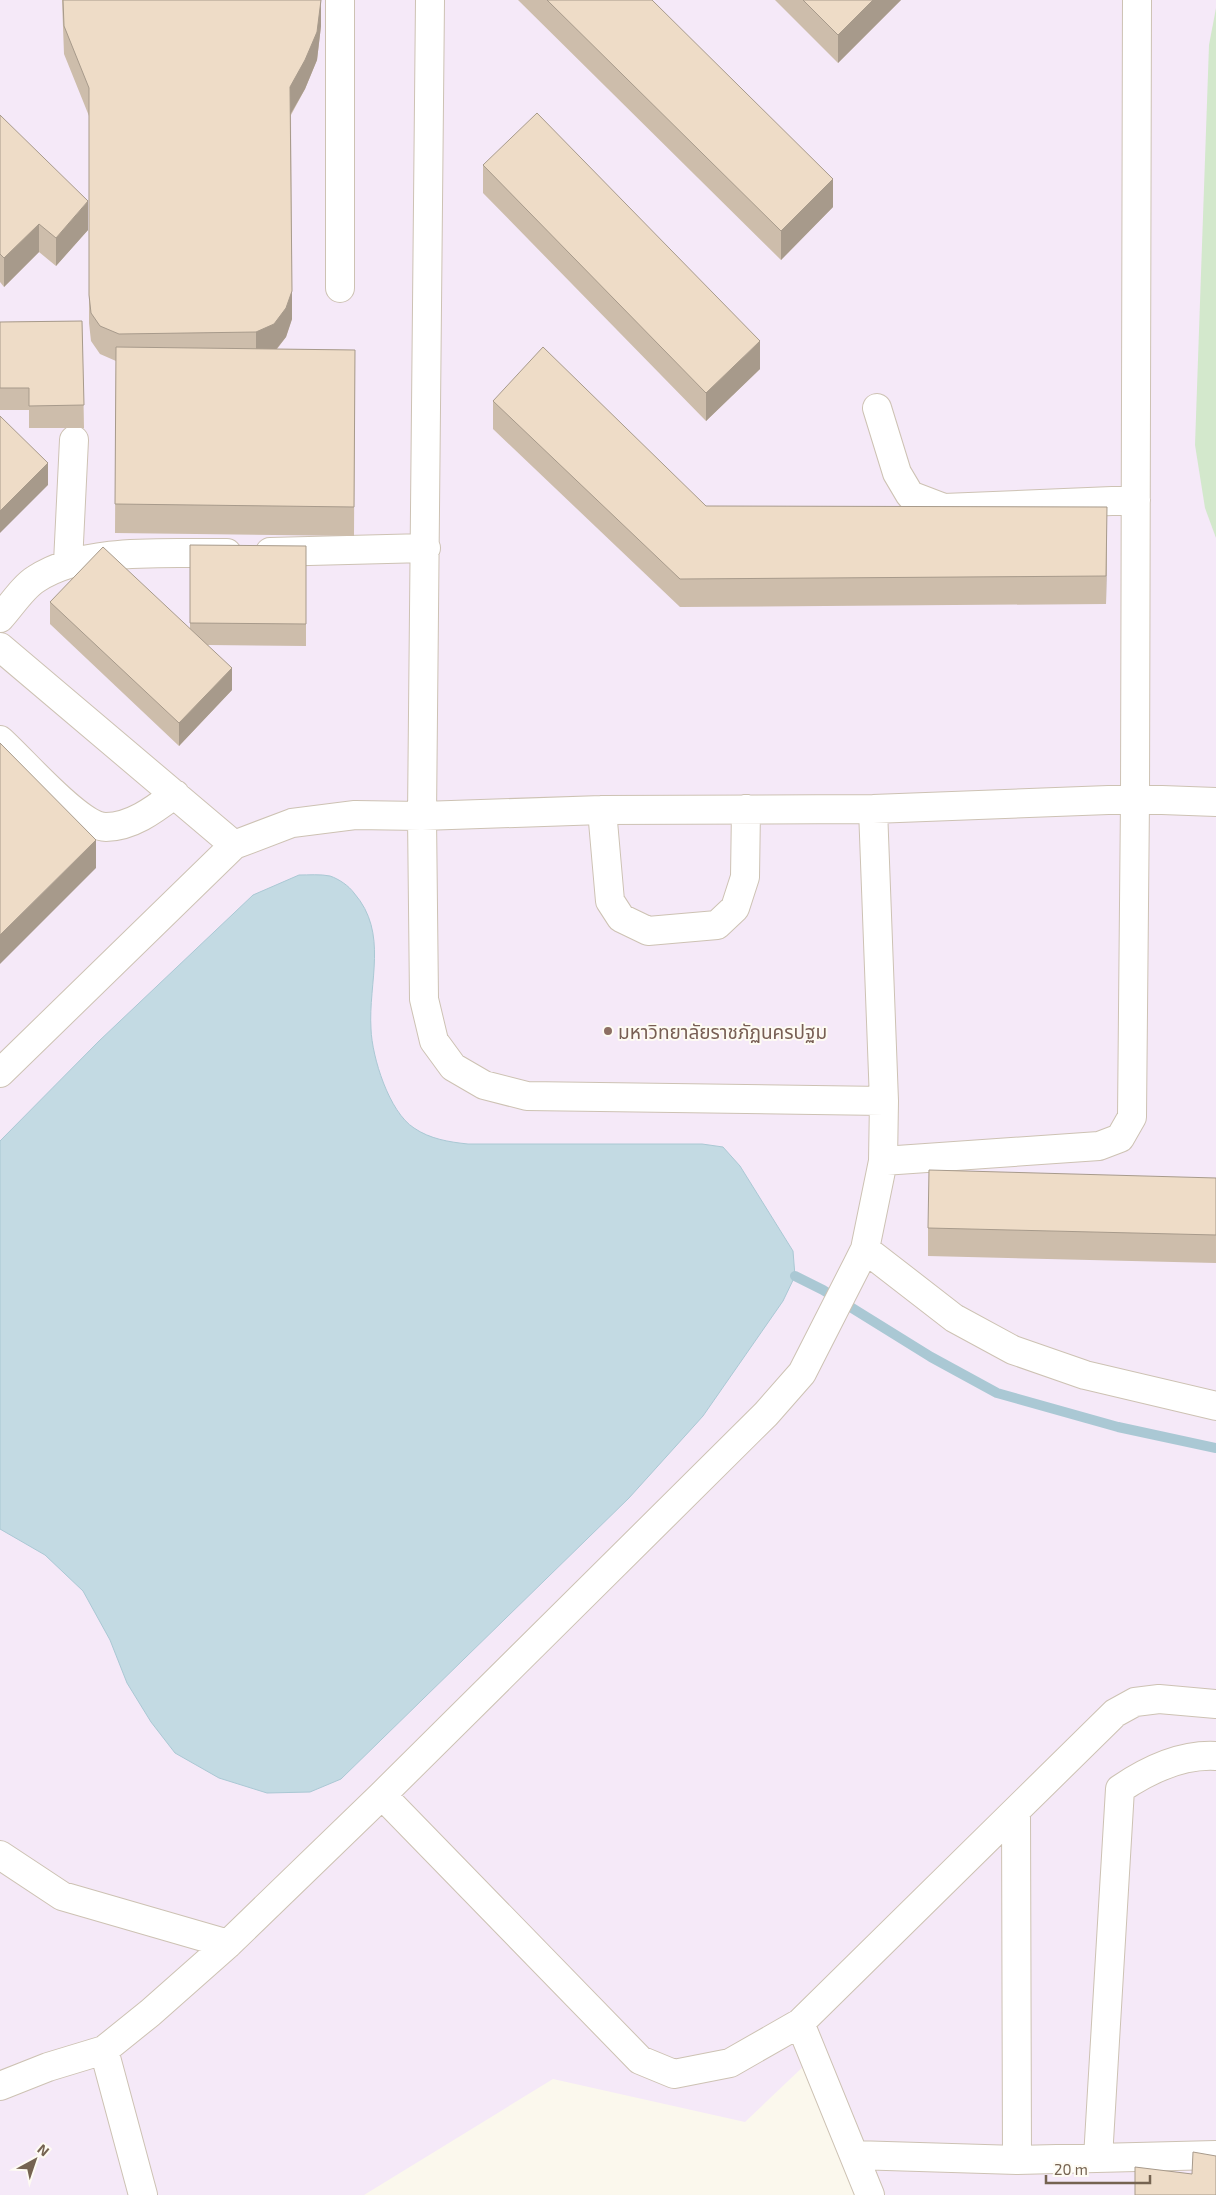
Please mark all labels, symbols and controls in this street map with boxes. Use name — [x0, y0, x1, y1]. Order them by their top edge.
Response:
place label: มหาวิทยาลัยราชภัฏนครปฐม — [618, 1020, 827, 1043]
marker: มหาวิทยาลัยราชภัฏนครปฐม — [602, 1025, 614, 1037]
north arrow — [10, 2135, 60, 2185]
text: N — [34, 2140, 53, 2159]
scale bar — [1046, 2152, 1150, 2184]
text: 20 m — [1054, 2160, 1088, 2178]

